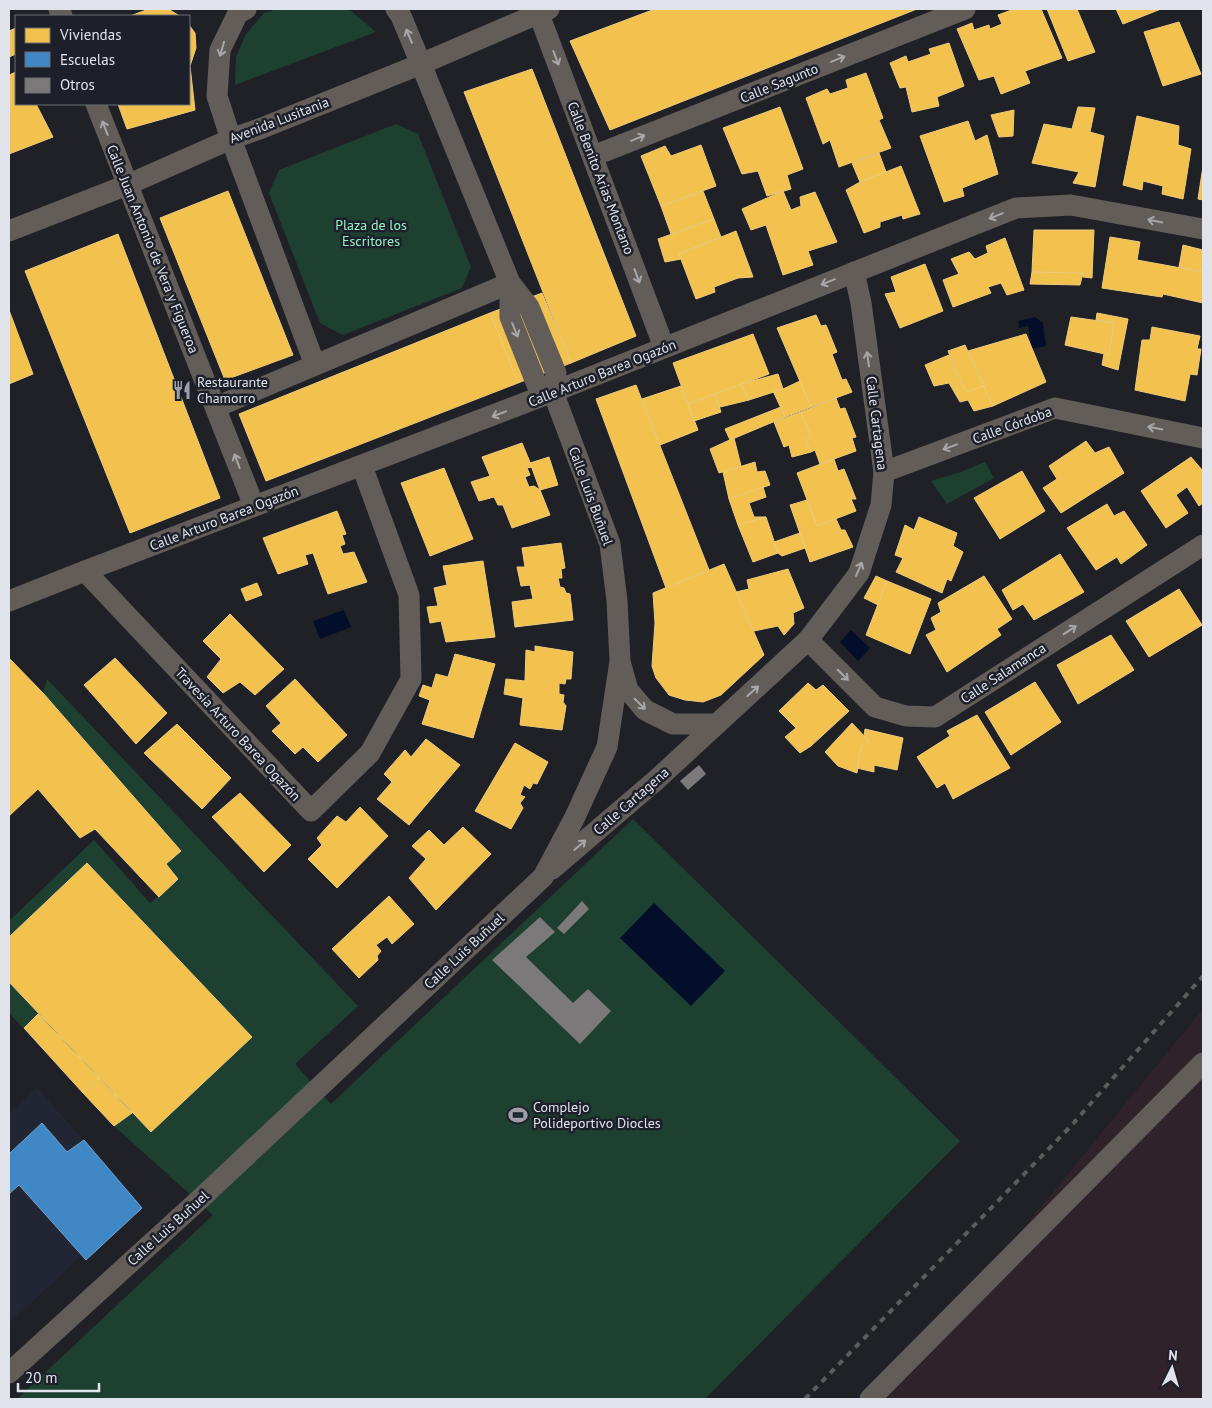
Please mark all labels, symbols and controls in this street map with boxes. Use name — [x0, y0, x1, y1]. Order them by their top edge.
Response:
legend — [15, 15, 190, 105]
text: Viviendas — [59, 25, 121, 44]
one-way arrow — [404, 29, 414, 44]
one-way arrow — [217, 41, 226, 57]
text: Escuelas — [60, 50, 115, 69]
one-way arrow — [551, 50, 561, 65]
one-way arrow — [830, 54, 845, 63]
street label: Calle Sagunto — [737, 59, 821, 107]
text: Otros — [60, 75, 95, 94]
street label: Avenida Lusitania — [227, 93, 331, 147]
street label: Calle Benito Arias Montano — [564, 99, 638, 257]
one-way arrow — [100, 121, 109, 136]
one-way arrow — [630, 133, 645, 143]
street label: Calle Juan Antonio de Vera y Figueroa — [103, 142, 203, 356]
one-way arrow — [989, 212, 1004, 221]
one-way arrow — [1148, 215, 1164, 225]
park label: Plaza de los Escritores — [335, 216, 407, 250]
one-way arrow — [633, 268, 642, 283]
one-way arrow — [821, 278, 836, 287]
one-way arrow — [511, 322, 520, 337]
street label: Calle Arturo Barea Ogazón — [525, 335, 679, 411]
one-way arrow — [863, 352, 873, 368]
place label: Restaurante Chamorro — [197, 373, 268, 407]
street label: Calle Cartagena — [862, 375, 892, 471]
restaurant icon: Restaurante Chamorro — [171, 379, 193, 401]
street label: Calle Córdoba — [970, 402, 1054, 448]
one-way arrow — [491, 410, 506, 419]
one-way arrow — [1148, 423, 1164, 433]
one-way arrow — [942, 443, 958, 452]
street label: Calle Luis Buñuel — [565, 444, 617, 548]
one-way arrow — [231, 454, 241, 469]
street label: Calle Arturo Barea Ogazón — [147, 481, 301, 555]
one-way arrow — [855, 562, 864, 577]
one-way arrow — [1063, 625, 1077, 635]
street label: Calle Salamanca — [957, 639, 1049, 707]
street label: Travesía Arturo Barea Ogazón — [171, 663, 305, 805]
one-way arrow — [837, 668, 849, 681]
one-way arrow — [746, 685, 759, 697]
one-way arrow — [634, 698, 646, 710]
street label: Calle Cartagena — [589, 763, 673, 839]
one-way arrow — [574, 839, 587, 851]
street label: Calle Luis Buñuel — [420, 909, 508, 993]
place label: Complejo Polideportivo Diocles — [533, 1098, 661, 1132]
sports icon: Complejo Polideportivo Diocles — [507, 1104, 529, 1126]
street label: Calle Luis Buñuel — [123, 1187, 213, 1269]
north arrow — [1147, 1343, 1197, 1393]
text: N — [1168, 1346, 1179, 1364]
scale bar — [18, 1360, 99, 1392]
text: 20 m — [25, 1368, 58, 1387]

